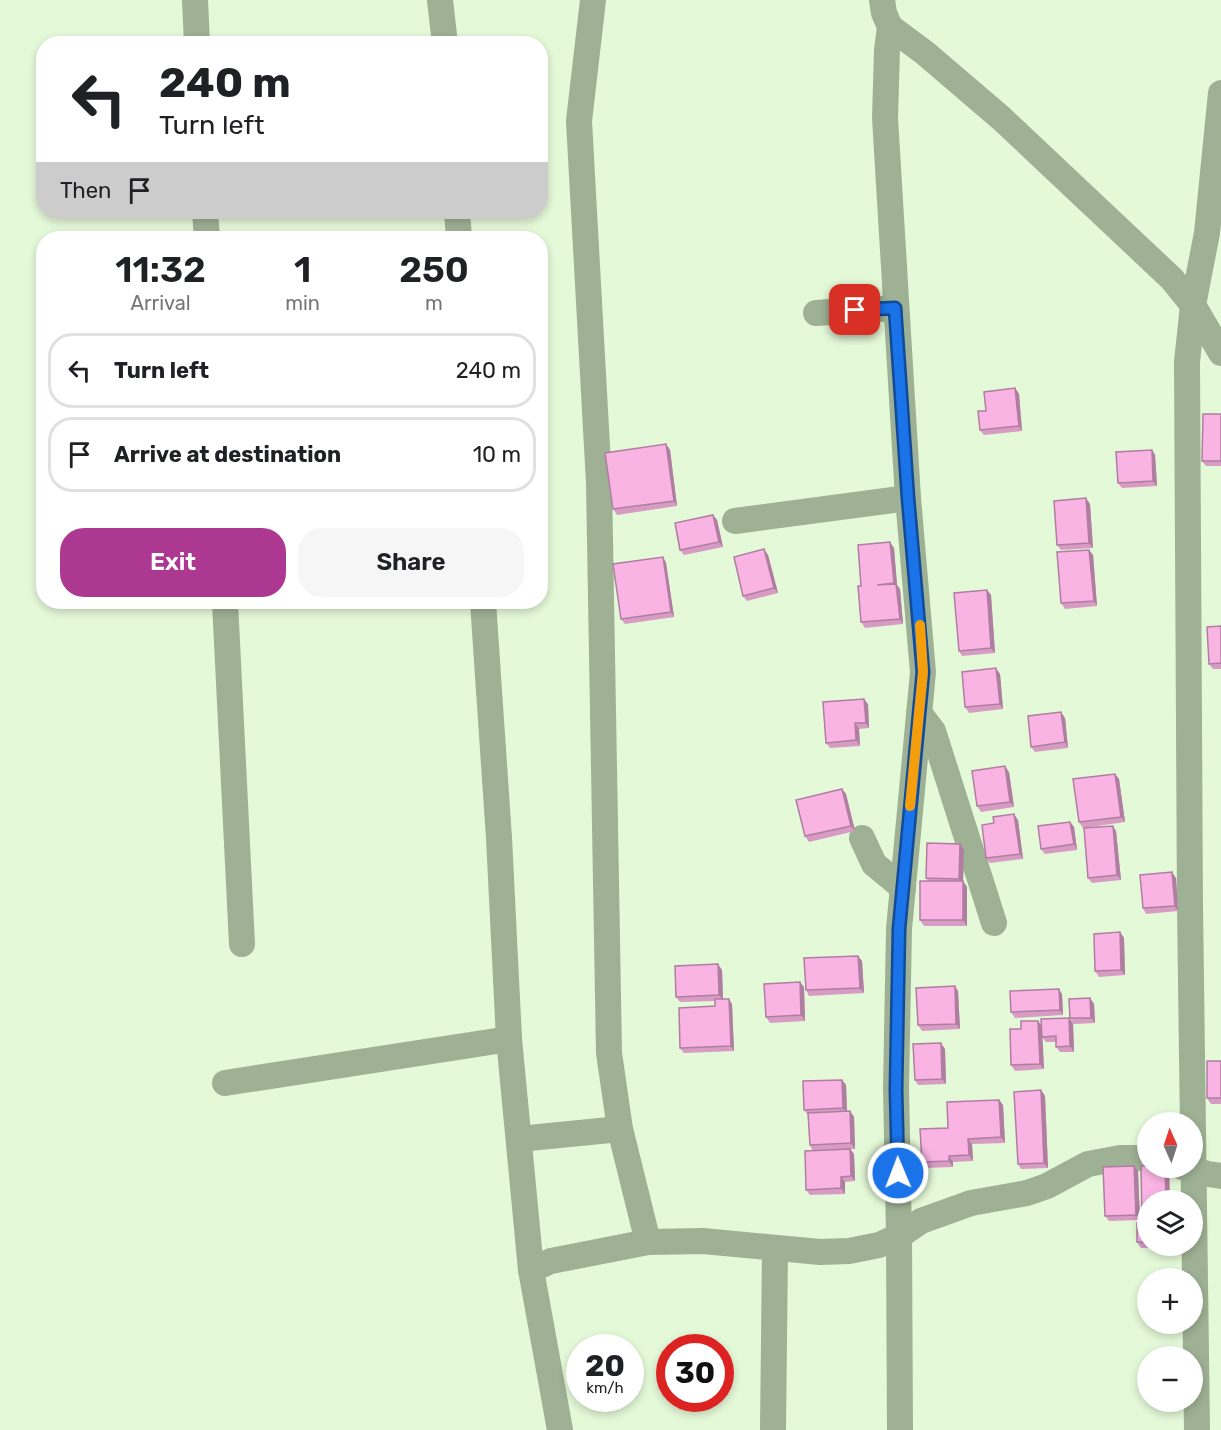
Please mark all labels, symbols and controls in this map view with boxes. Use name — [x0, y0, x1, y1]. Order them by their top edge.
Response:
text: 240 m — [159, 58, 291, 108]
icon: left — [60, 60, 138, 138]
text: Turn left — [159, 109, 264, 141]
icon: arrive — [123, 174, 156, 207]
text: Then — [60, 177, 111, 204]
text: 11:32 — [115, 248, 206, 291]
text: 1 — [294, 248, 311, 291]
text: 250 — [399, 248, 469, 291]
pin — [829, 284, 880, 335]
text: Arrival — [131, 291, 191, 315]
text: min — [285, 291, 320, 315]
text: m — [425, 291, 443, 315]
icon: arrive — [838, 293, 871, 326]
icon: left — [63, 354, 96, 387]
text: Turn left — [114, 357, 209, 384]
text: 240 m — [456, 357, 521, 384]
icon: arrive — [63, 438, 96, 471]
text: Arrive at destination — [114, 441, 341, 468]
text: 10 m — [473, 441, 521, 468]
button: Exit — [60, 528, 286, 597]
button: Share — [298, 528, 524, 597]
north arrow — [1137, 1112, 1203, 1178]
map controls — [1137, 1112, 1203, 1412]
position arrow — [866, 1141, 930, 1205]
button: layers — [1137, 1190, 1203, 1256]
button: + — [1137, 1268, 1203, 1334]
speed limit sign: 30 — [656, 1334, 734, 1412]
button: − — [1137, 1346, 1203, 1412]
text: 20 — [585, 1348, 625, 1384]
text: km/h — [586, 1379, 624, 1397]

